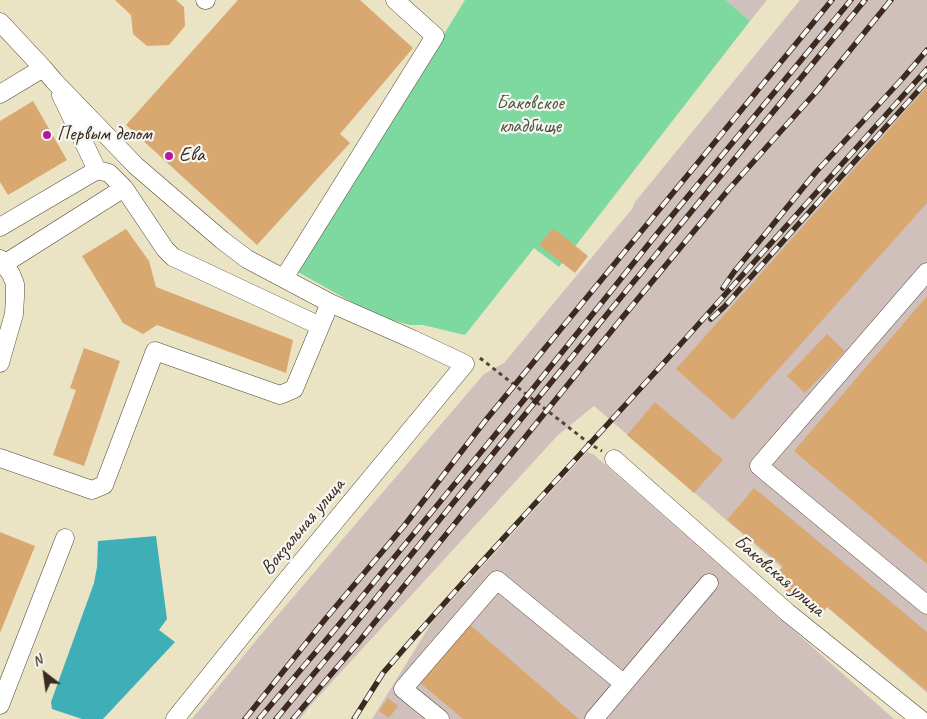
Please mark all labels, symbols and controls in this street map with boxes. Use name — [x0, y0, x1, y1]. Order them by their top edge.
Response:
park label: Баковское кладбище — [496, 92, 564, 139]
place label: Первым делом — [57, 123, 152, 147]
marker: Первым делом — [41, 129, 53, 141]
place label: Ева — [179, 144, 205, 168]
marker: Ева — [163, 150, 175, 162]
street label: Вокзальная улица — [256, 474, 350, 580]
street label: Баковская улица — [729, 530, 829, 622]
north arrow — [20, 649, 70, 699]
text: N — [29, 651, 45, 670]

